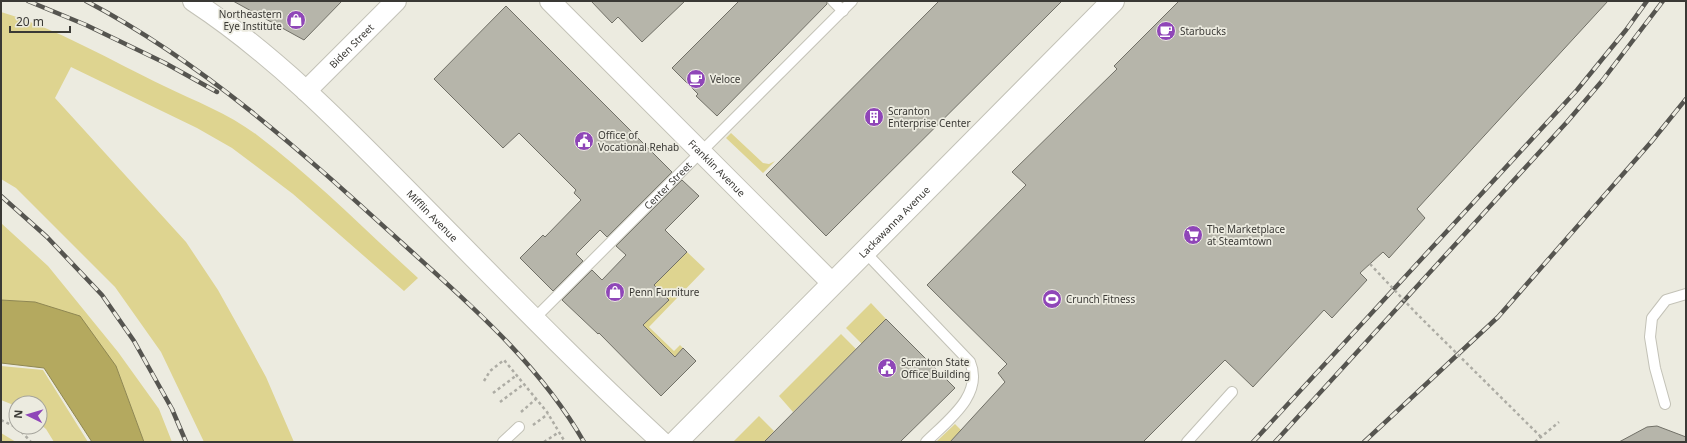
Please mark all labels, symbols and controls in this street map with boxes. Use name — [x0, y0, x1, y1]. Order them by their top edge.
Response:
place label: Northeastern Eye Institute — [219, 7, 282, 33]
scale bar — [10, 8, 70, 34]
shop icon: Northeastern Eye Institute — [285, 9, 307, 31]
text: 20 m — [16, 13, 44, 30]
street label: Biden Street — [326, 20, 377, 71]
cafe icon: Starbucks — [1155, 20, 1177, 42]
place label: Starbucks — [1180, 24, 1226, 38]
cafe icon: Veloce — [685, 68, 707, 90]
place label: Veloce — [710, 72, 741, 86]
place label: Scranton Enterprise Center — [888, 104, 971, 130]
building icon: Scranton Enterprise Center — [863, 106, 885, 128]
place label: Office of Vocational Rehab — [598, 128, 679, 154]
public building icon: Office of Vocational Rehab — [573, 130, 595, 152]
street label: Franklin Avenue — [685, 136, 749, 200]
street label: Center Street — [641, 158, 695, 212]
street label: Lackawanna Avenue — [855, 183, 933, 261]
street label: Mifflin Avenue — [404, 187, 461, 245]
place label: The Marketplace at Steamtown — [1207, 222, 1286, 248]
supermarket icon: The Marketplace at Steamtown — [1182, 224, 1204, 246]
shop icon: Penn Furniture — [604, 281, 626, 303]
place label: Penn Furniture — [629, 285, 700, 299]
sports icon: Crunch Fitness — [1041, 288, 1063, 310]
place label: Crunch Fitness — [1066, 292, 1135, 306]
place label: Scranton State Office Building — [901, 355, 970, 381]
public building icon: Scranton State Office Building — [876, 357, 898, 379]
north arrow — [8, 395, 48, 435]
text: N — [10, 409, 25, 419]

